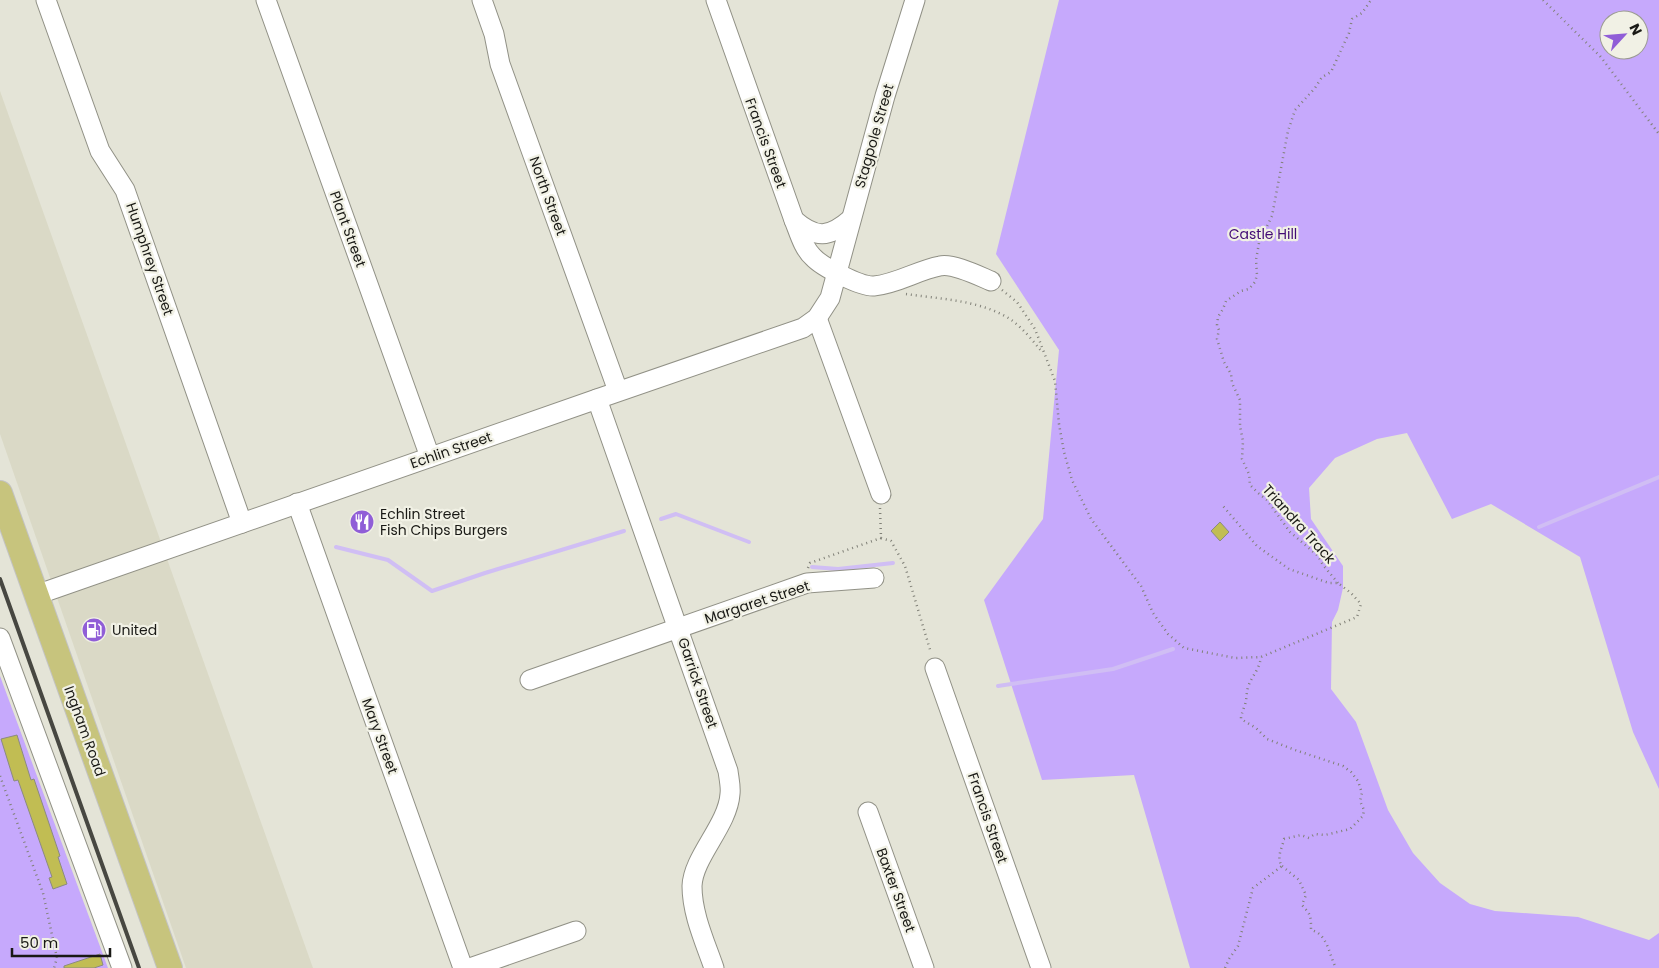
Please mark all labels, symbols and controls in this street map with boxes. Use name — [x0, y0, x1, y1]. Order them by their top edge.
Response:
north arrow — [1599, 10, 1649, 60]
text: N — [1624, 20, 1647, 38]
street label: Stagpole Street — [850, 82, 898, 190]
street label: Francis Street — [740, 95, 792, 191]
street label: North Street — [524, 154, 572, 238]
street label: Plant Street — [325, 188, 371, 270]
street label: Humphrey Street — [121, 200, 179, 318]
park label: Castle Hill — [1229, 224, 1297, 244]
street label: Echlin Street — [407, 427, 495, 473]
street label: Triandra Track — [1258, 480, 1341, 569]
place label: Echlin Street Fish Chips Burgers — [380, 504, 508, 540]
restaurant icon: Echlin Street Fish Chips Burgers — [349, 509, 375, 535]
street label: Margaret Street — [702, 576, 812, 628]
fuel station icon: United — [81, 617, 107, 643]
place label: United — [112, 620, 157, 640]
street label: Garrick Street — [673, 635, 723, 731]
street label: Ingham Road — [59, 683, 111, 779]
street label: Mary Street — [357, 695, 403, 777]
street label: Francis Street — [963, 770, 1013, 866]
street label: Baxter Street — [871, 845, 921, 935]
scale bar — [12, 926, 110, 958]
text: 50 m — [20, 932, 58, 953]

